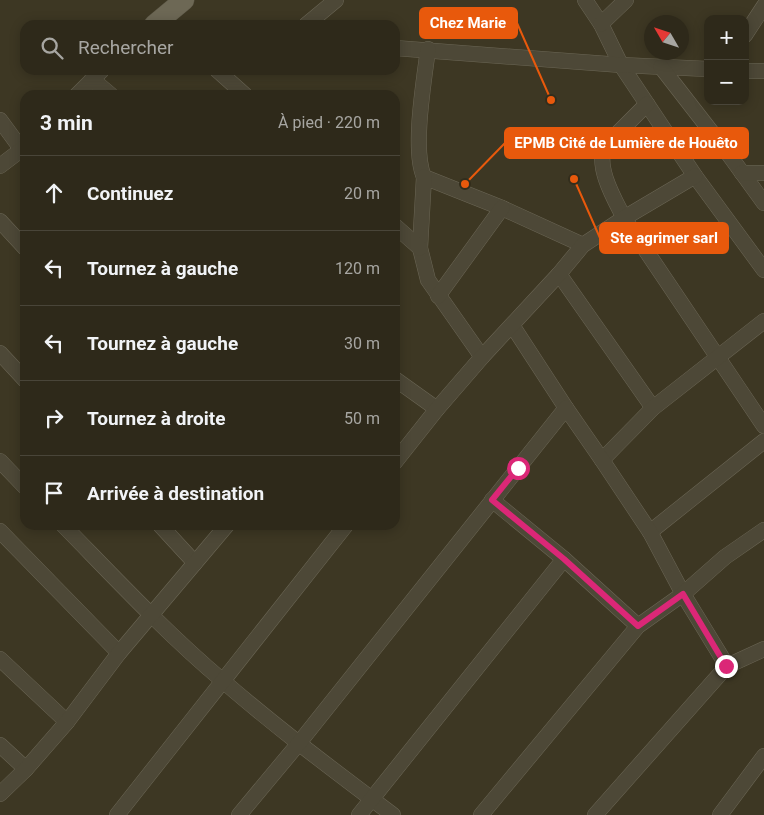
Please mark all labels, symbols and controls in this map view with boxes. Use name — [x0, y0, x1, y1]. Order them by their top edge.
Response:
callout: Chez Marie — [420, 8, 517, 38]
text: Chez Marie — [430, 14, 506, 32]
north arrow — [644, 15, 689, 60]
map controls — [704, 15, 749, 105]
button: + — [704, 15, 749, 60]
search box — [20, 20, 400, 75]
icon: search — [38, 34, 66, 62]
text: Rechercher — [78, 36, 173, 59]
button: − — [704, 60, 749, 105]
text: 3 min — [40, 111, 93, 135]
text: À pied · 220 m — [278, 113, 380, 132]
callout: EPMB Cité de Lumière de Houêto — [505, 128, 748, 158]
text: EPMB Cité de Lumière de Houêto — [514, 134, 738, 152]
icon: ahead — [40, 179, 68, 207]
text: Continuez — [87, 182, 173, 205]
text: 20 m — [344, 184, 380, 203]
callout: Ste agrimer sarl — [600, 223, 728, 253]
text: Ste agrimer sarl — [610, 229, 718, 247]
icon: left — [40, 254, 68, 282]
text: Tournez à gauche — [87, 257, 238, 280]
text: 120 m — [335, 259, 380, 278]
icon: left — [40, 329, 68, 357]
text: Tournez à gauche — [87, 332, 238, 355]
text: 30 m — [344, 334, 380, 353]
icon: right — [40, 404, 68, 432]
text: Tournez à droite — [87, 407, 226, 430]
text: 50 m — [344, 409, 380, 428]
route start — [507, 457, 530, 480]
icon: arrive — [40, 479, 68, 507]
text: Arrivée à destination — [87, 482, 264, 505]
route end — [715, 655, 738, 678]

